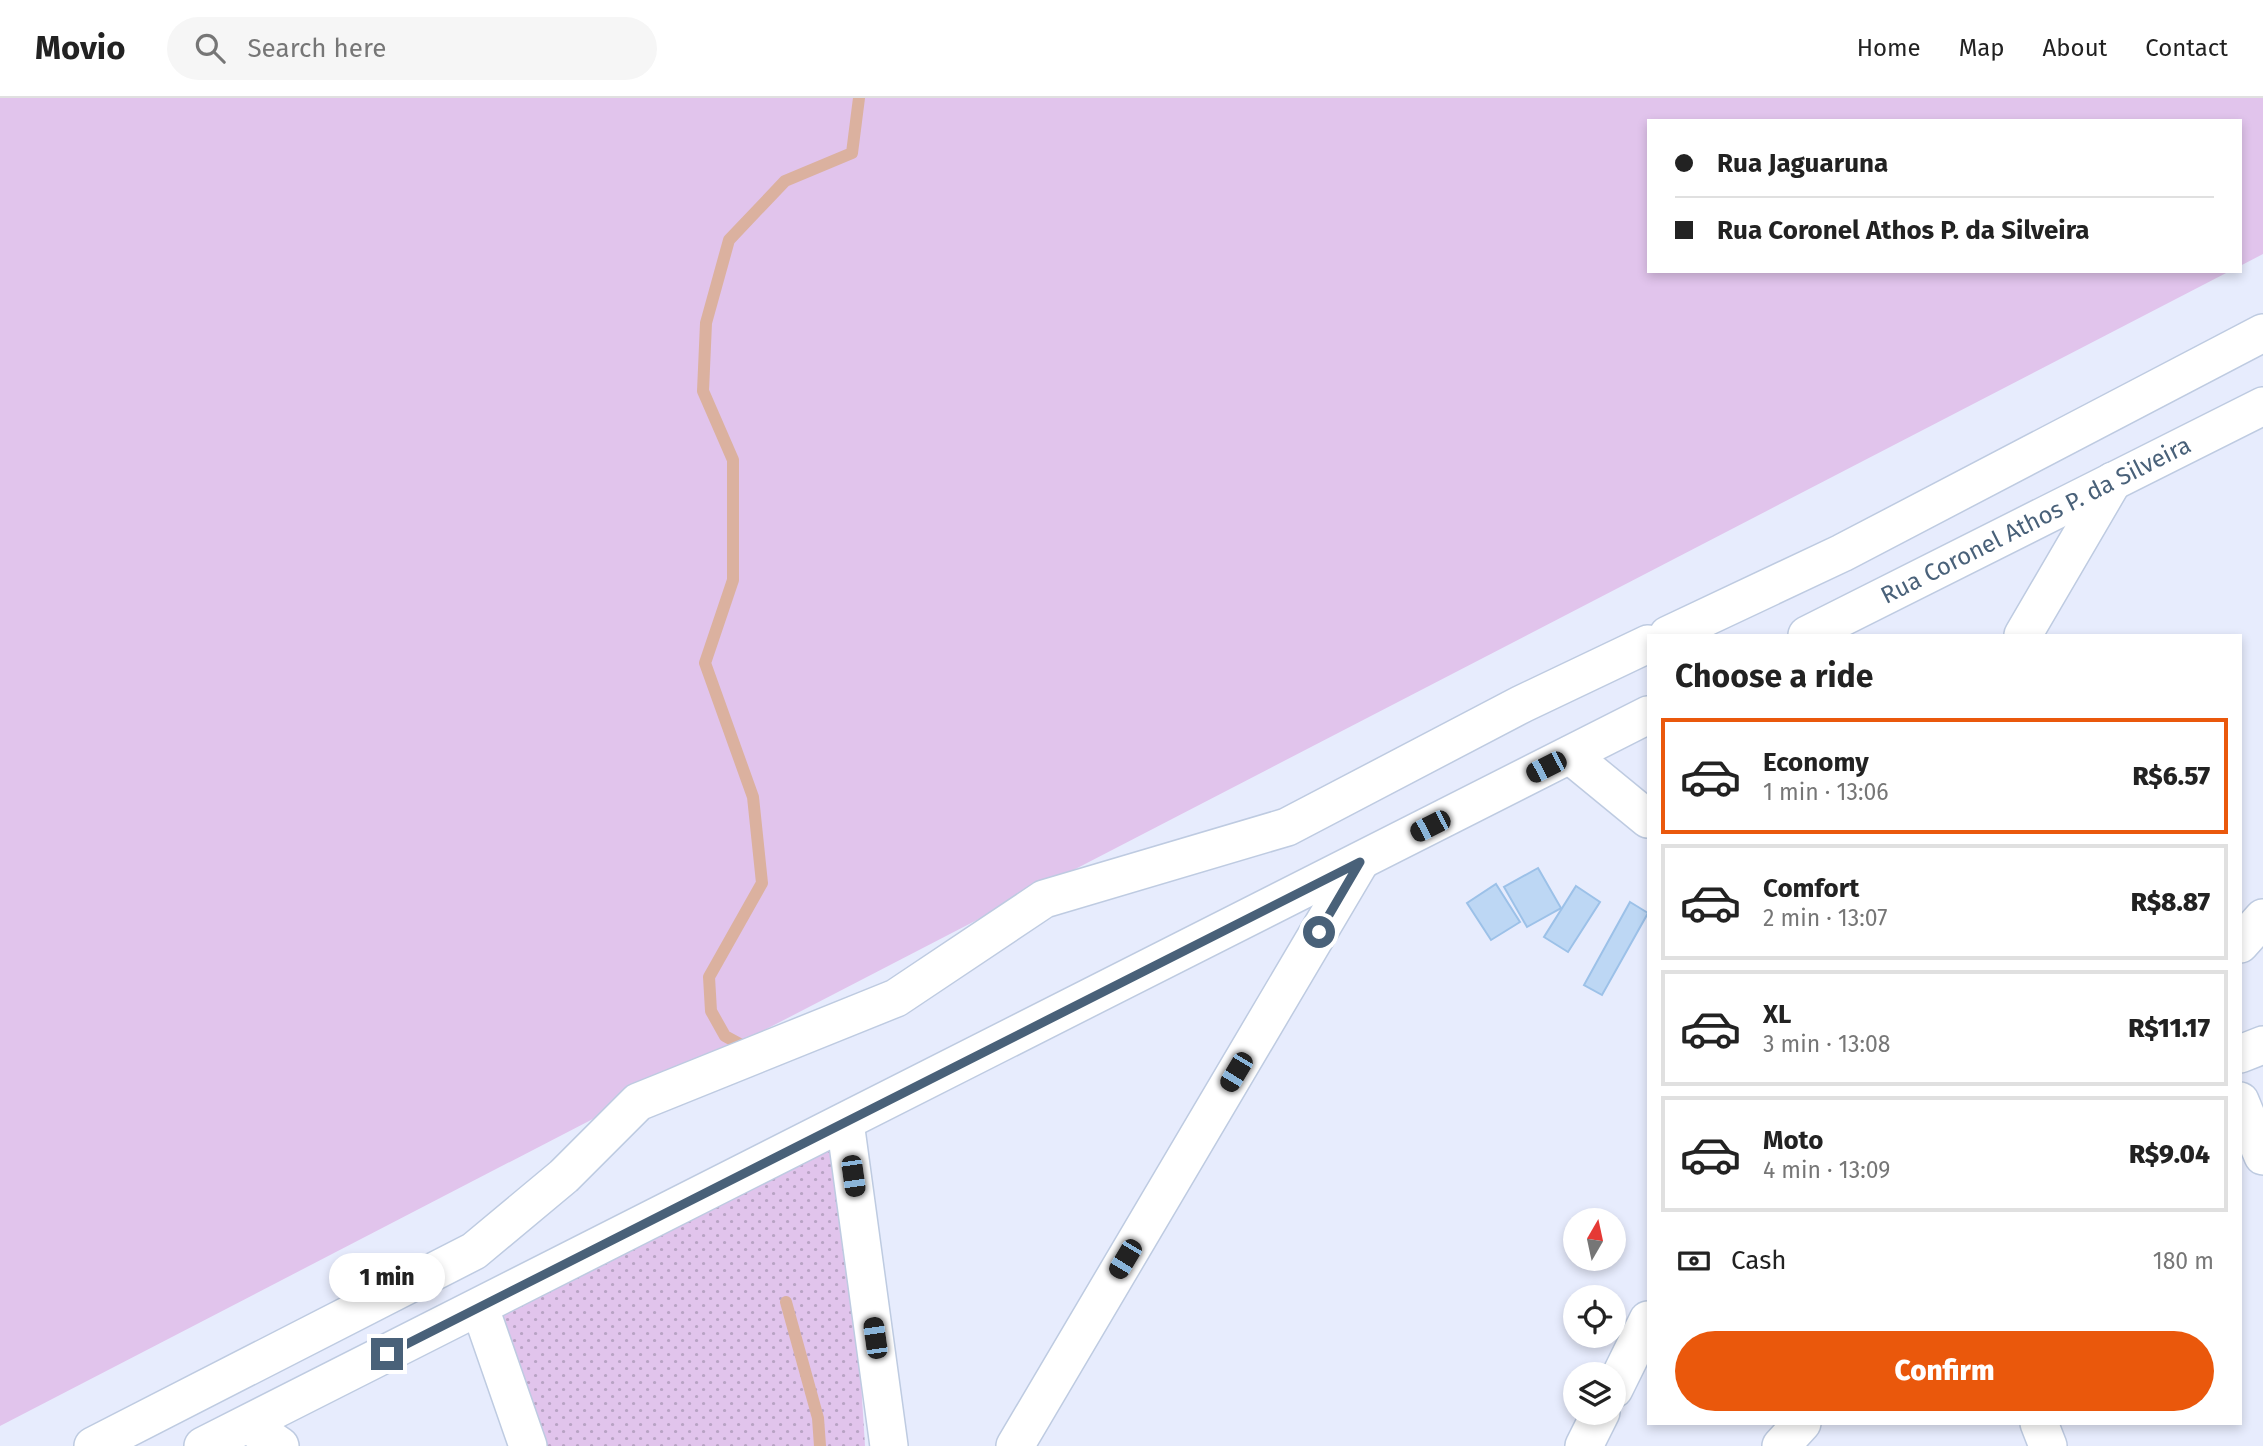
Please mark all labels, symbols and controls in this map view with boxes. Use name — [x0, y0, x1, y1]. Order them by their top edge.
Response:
search box — [167, 17, 657, 80]
text: Movio — [35, 28, 125, 68]
icon: search — [191, 29, 229, 67]
text: Search here — [247, 33, 386, 64]
text: Home — [1857, 34, 1921, 62]
text: Map — [1959, 34, 2005, 62]
text: About — [2043, 34, 2107, 62]
text: Contact — [2145, 34, 2228, 62]
text: Rua Jaguaruna — [1717, 148, 1888, 179]
text: Rua Coronel Athos P. da Silveira — [1717, 215, 2089, 246]
street label: Rua Coronel Athos P. da Silveira — [1876, 431, 2195, 610]
text: Choose a ride — [1675, 657, 1873, 695]
icon: car — [1679, 745, 1742, 808]
text: Economy — [1763, 747, 1869, 778]
car — [1523, 748, 1570, 786]
text: R$6.57 — [2132, 761, 2210, 792]
text: 1 min · 13:06 — [1763, 778, 1889, 806]
car — [1407, 807, 1454, 845]
icon: car — [1679, 871, 1742, 934]
text: Comfort — [1763, 873, 1859, 904]
text: R$8.87 — [2131, 887, 2210, 918]
text: 2 min · 13:07 — [1763, 904, 1887, 932]
route start — [1303, 916, 1335, 948]
icon: car — [1679, 997, 1742, 1060]
text: XL — [1763, 999, 1791, 1030]
text: R$11.17 — [2128, 1013, 2210, 1044]
text: 3 min · 13:08 — [1763, 1030, 1890, 1058]
car — [1217, 1049, 1256, 1095]
icon: car — [1679, 1123, 1742, 1186]
text: Moto — [1763, 1125, 1823, 1156]
text: R$9.04 — [2129, 1139, 2210, 1170]
car — [840, 1154, 867, 1198]
text: 4 min · 13:09 — [1763, 1156, 1890, 1184]
north arrow — [1563, 1208, 1626, 1270]
map controls — [1563, 1208, 1626, 1425]
car — [1106, 1236, 1145, 1282]
icon: cash — [1675, 1242, 1713, 1280]
text: Cash — [1731, 1245, 1787, 1276]
text: 180 m — [2153, 1247, 2214, 1275]
callout: 1 min — [329, 1252, 445, 1302]
text: 1 min — [359, 1263, 415, 1291]
button: locate — [1563, 1285, 1626, 1348]
car — [862, 1316, 889, 1360]
button: Confirm — [1675, 1331, 2214, 1411]
route end — [371, 1338, 403, 1370]
button: layers — [1563, 1362, 1626, 1425]

